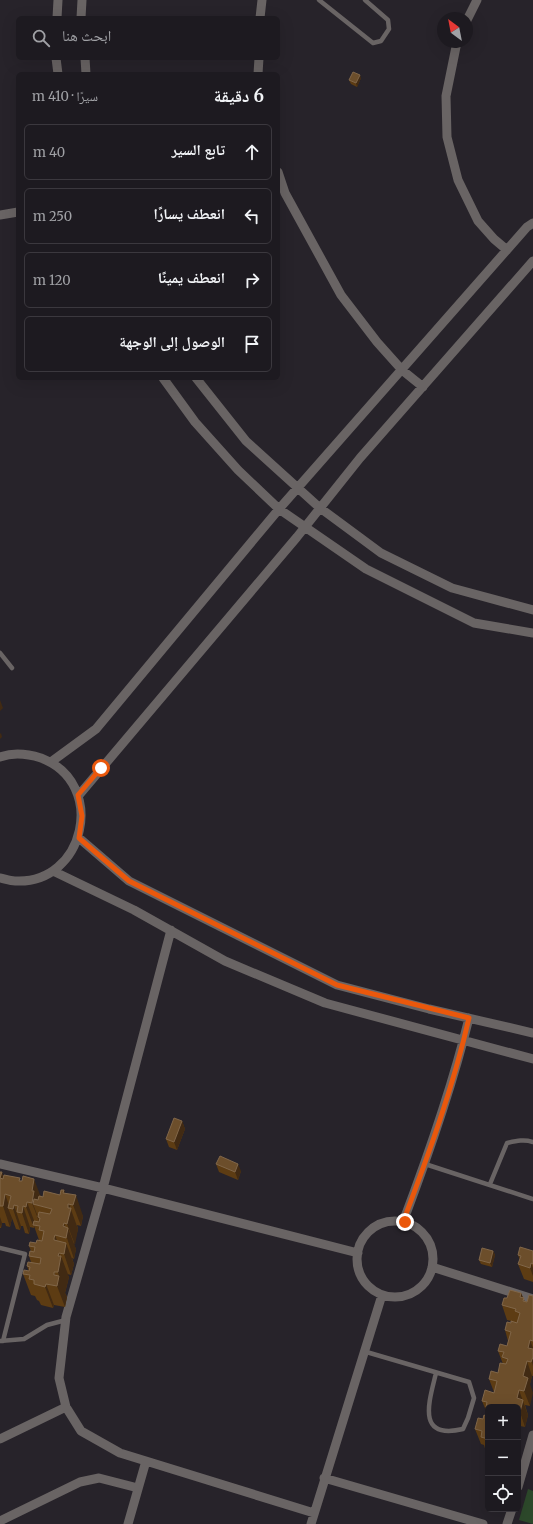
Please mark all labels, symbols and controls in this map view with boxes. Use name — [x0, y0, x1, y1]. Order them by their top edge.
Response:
north arrow — [437, 12, 473, 48]
search box — [16, 16, 280, 60]
text: ابحث هنا — [62, 26, 111, 45]
icon: search — [30, 27, 52, 49]
text: 6 دقيقة — [214, 85, 264, 107]
text: سيرًا · 410 m — [32, 88, 98, 105]
text: تابع السير — [171, 140, 225, 159]
icon: ahead — [241, 141, 263, 163]
text: 40 m — [33, 144, 65, 161]
text: انعطف يسارًا — [153, 204, 225, 223]
icon: left — [241, 205, 263, 227]
text: 250 m — [33, 208, 72, 225]
text: انعطف يمينًا — [158, 268, 225, 287]
icon: right — [241, 269, 263, 291]
text: 120 m — [33, 272, 71, 289]
text: الوصول إلى الوجهة — [119, 332, 225, 351]
icon: arrive — [241, 333, 263, 355]
route start — [92, 759, 110, 777]
route end — [396, 1213, 414, 1231]
map controls — [485, 1404, 521, 1512]
button: + — [485, 1404, 521, 1440]
button: − — [485, 1440, 521, 1476]
button: locate — [485, 1476, 521, 1512]

